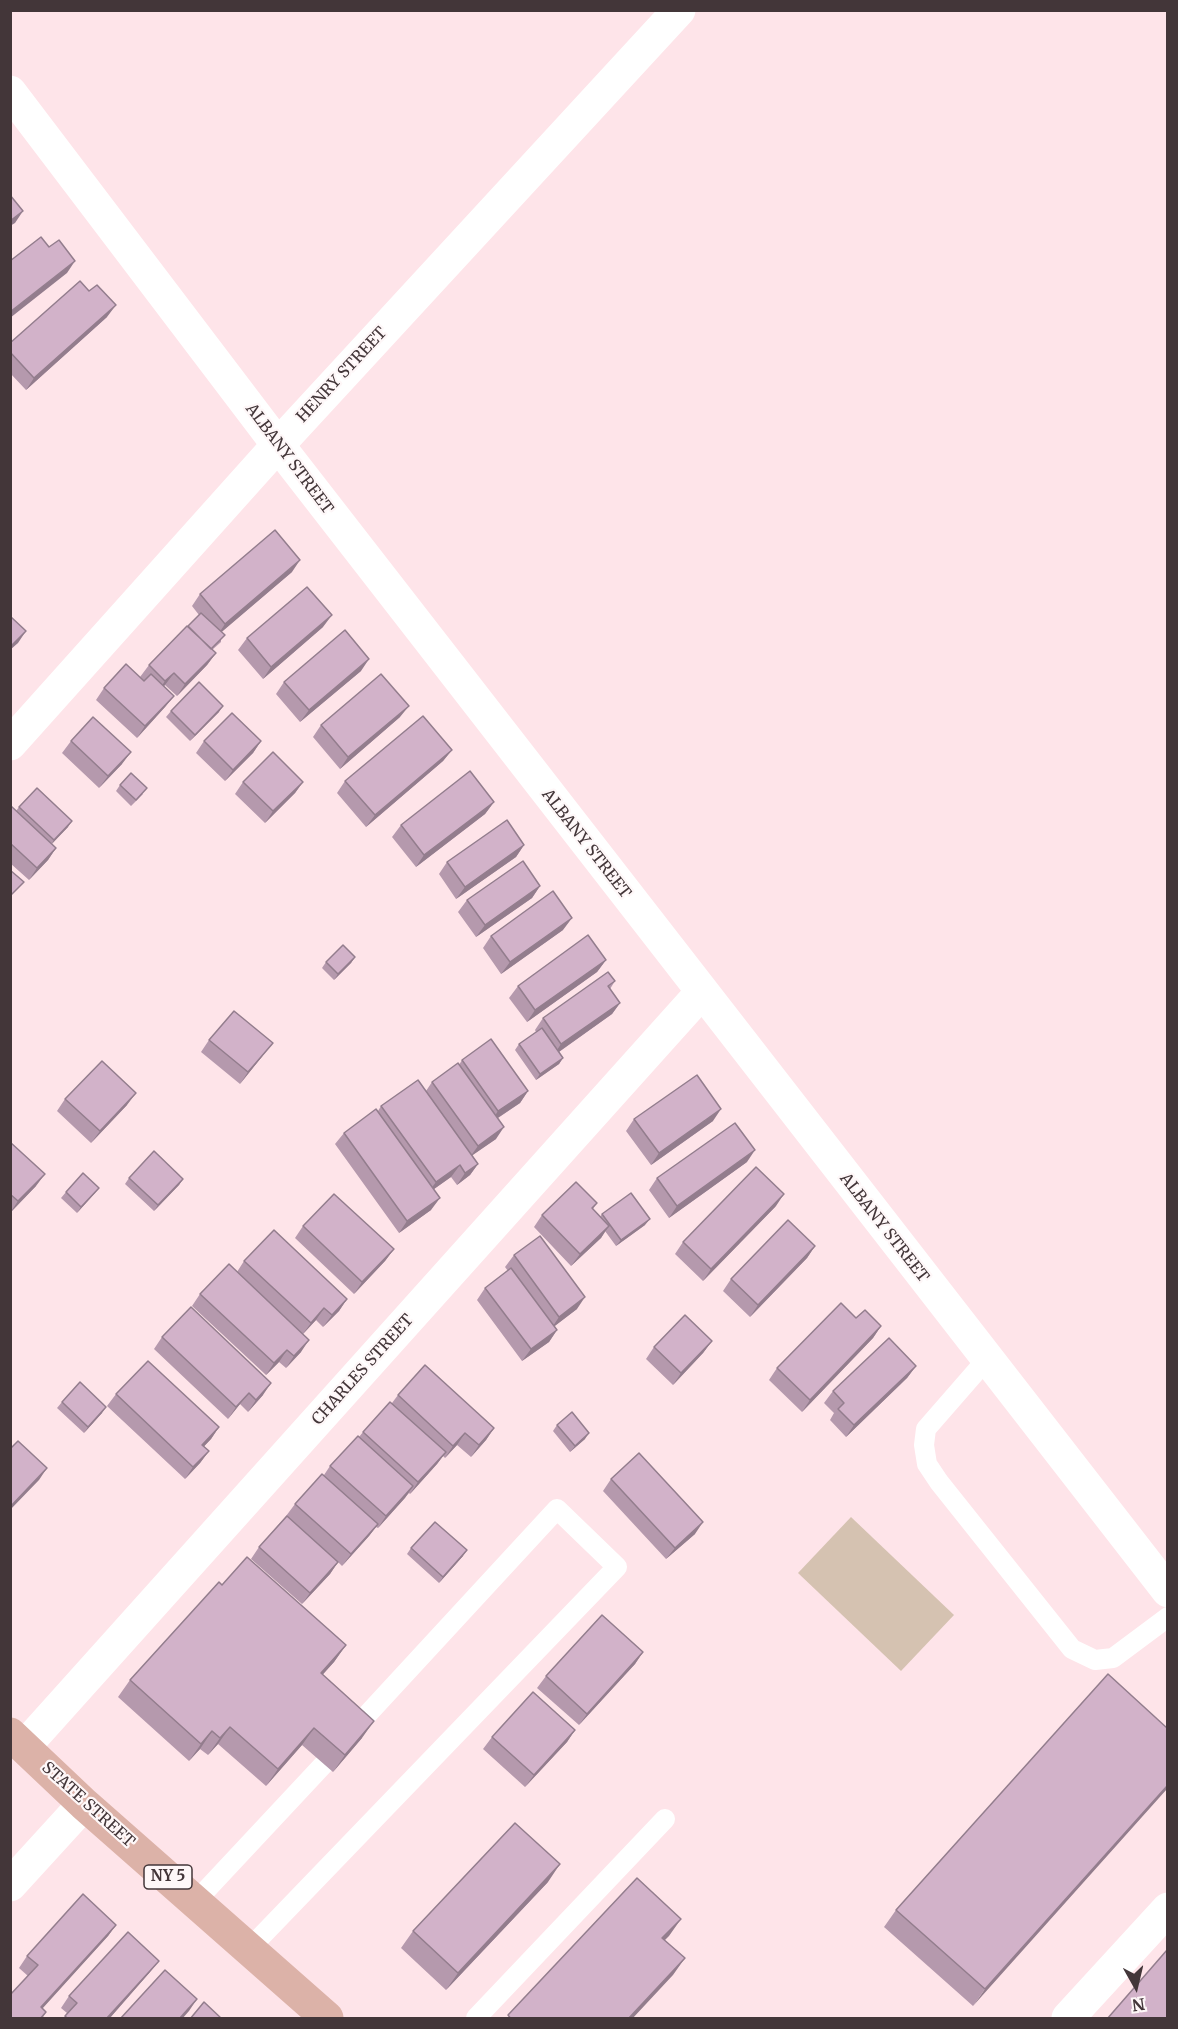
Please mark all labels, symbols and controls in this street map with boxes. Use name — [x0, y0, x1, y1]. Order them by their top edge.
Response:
street label: HENRY STREET — [293, 323, 391, 427]
street label: ALBANY STREET — [241, 400, 337, 518]
street label: ALBANY STREET — [537, 786, 635, 902]
street label: ALBANY STREET — [835, 1170, 933, 1286]
street label: CHARLES STREET — [308, 1311, 418, 1429]
street label: STATE STREET — [38, 1758, 138, 1852]
road number: NY 5 — [144, 1865, 192, 1889]
north arrow — [1106, 1957, 1166, 2017]
text: N — [1131, 1994, 1146, 2016]

